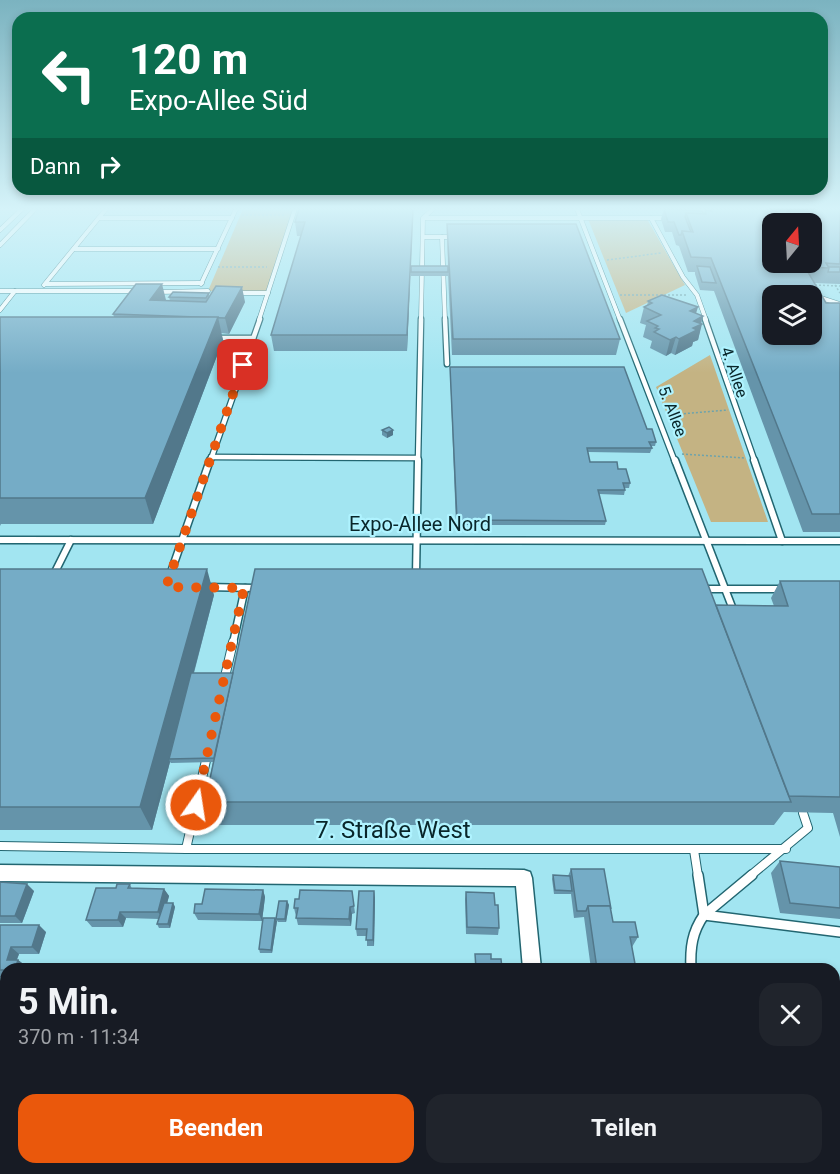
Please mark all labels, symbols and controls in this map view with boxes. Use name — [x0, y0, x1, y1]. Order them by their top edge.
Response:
text: 120 m — [129, 35, 248, 84]
icon: left — [30, 36, 108, 114]
text: Expo-Allee Süd — [129, 85, 308, 117]
icon: right — [93, 150, 126, 183]
text: Dann — [30, 154, 81, 179]
north arrow — [762, 213, 822, 273]
map controls — [762, 213, 822, 345]
button: layers — [762, 285, 822, 345]
pin — [217, 339, 268, 390]
street label: 4. Allee — [717, 344, 752, 400]
icon: arrive — [226, 348, 259, 381]
street label: 5. Allee — [654, 383, 691, 439]
street label: Expo-Allee Nord — [349, 512, 491, 536]
position arrow — [164, 773, 228, 837]
street label: 7. Straße West — [315, 816, 471, 844]
text: 5 Min. — [18, 981, 119, 1023]
button: close — [759, 983, 822, 1046]
text: 370 m · 11:34 — [18, 1025, 139, 1049]
button: Beenden — [18, 1094, 414, 1163]
button: Teilen — [426, 1094, 822, 1163]

